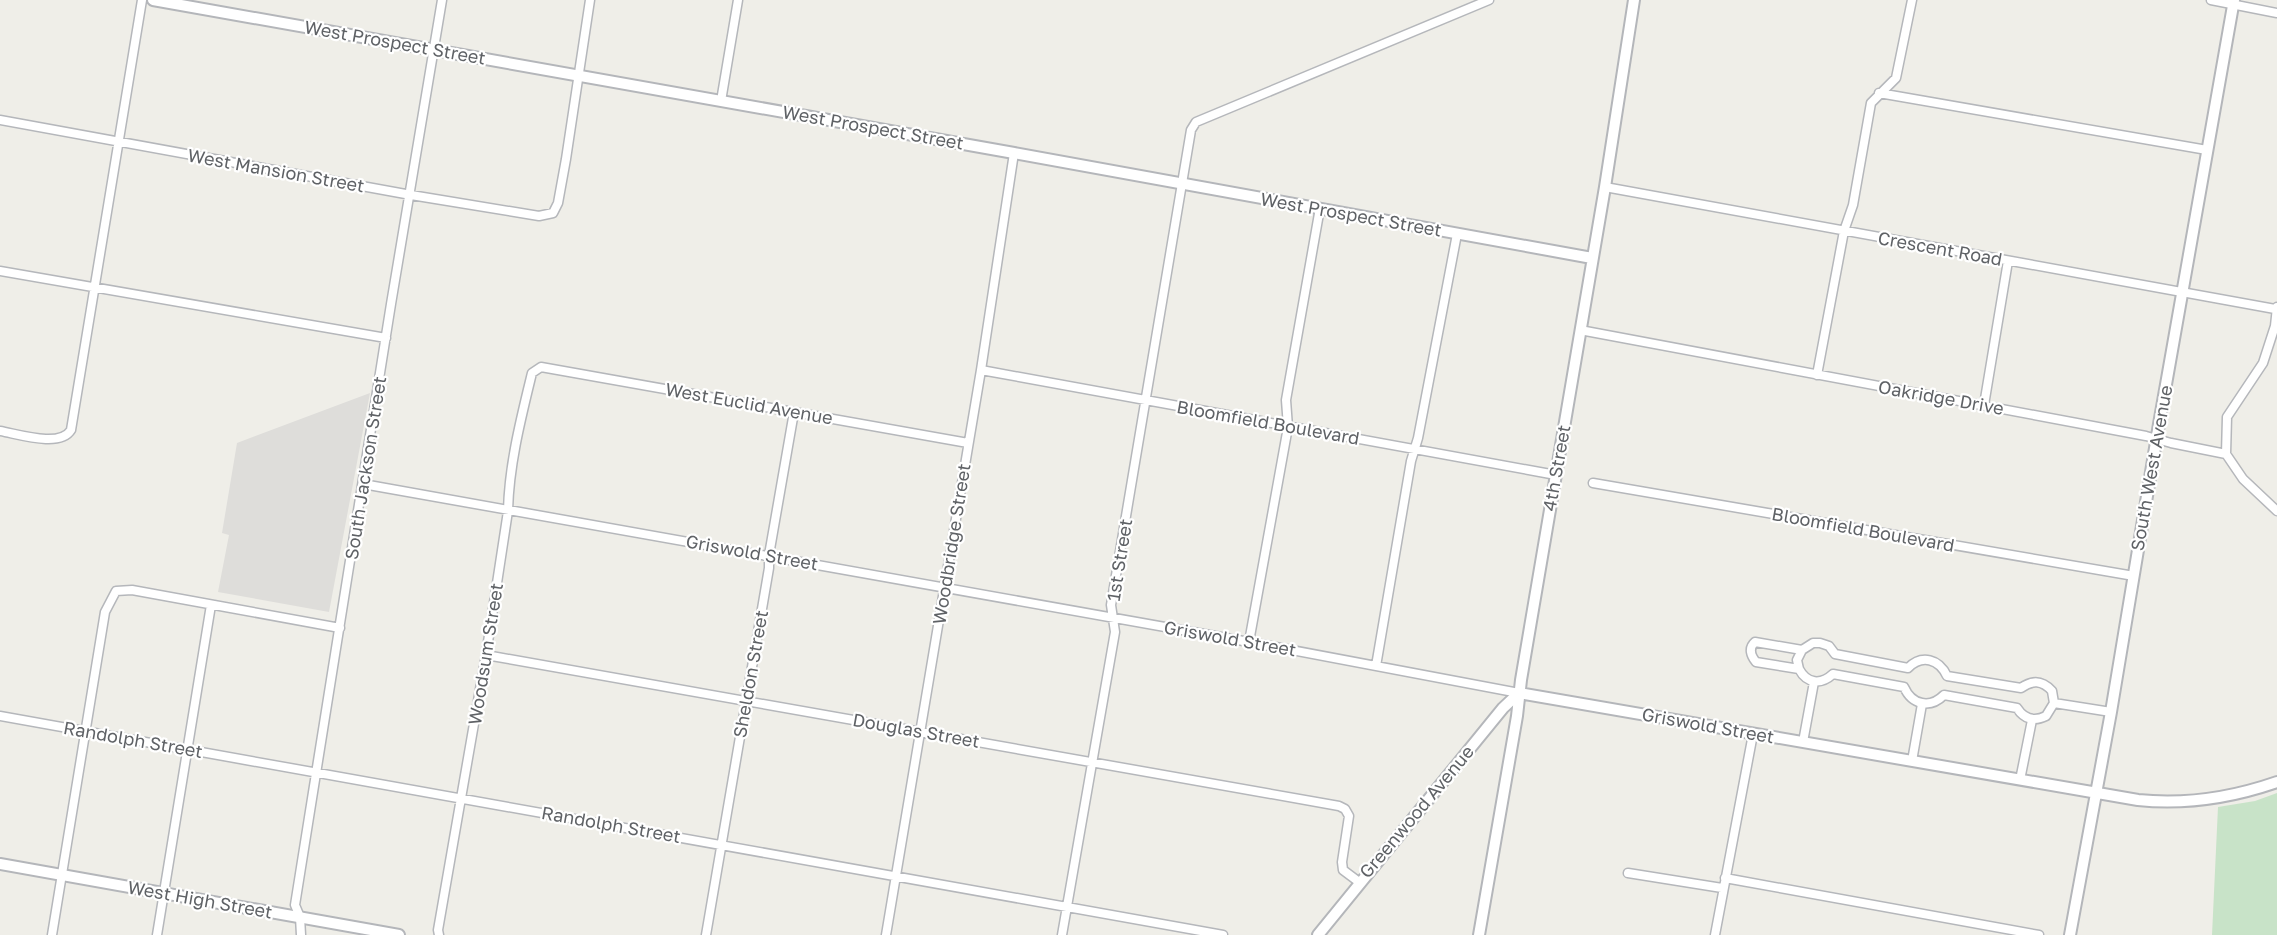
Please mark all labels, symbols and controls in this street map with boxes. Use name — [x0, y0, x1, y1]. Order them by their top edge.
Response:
street label: West Prospect Street — [303, 15, 487, 69]
street label: West Prospect Street — [781, 100, 965, 154]
street label: West Mansion Street — [186, 144, 366, 196]
street label: West Prospect Street — [1259, 187, 1443, 241]
street label: Crescent Road — [1876, 226, 2004, 270]
street label: South Jackson Street — [340, 375, 390, 561]
street label: Oakridge Drive — [1877, 375, 2006, 419]
street label: West Euclid Avenue — [664, 377, 835, 429]
street label: South West Avenue — [2126, 383, 2176, 552]
street label: Bloomfield Boulevard — [1175, 395, 1361, 449]
street label: 4th Street — [1538, 423, 1574, 513]
street label: Woodbridge Street — [927, 462, 975, 626]
street label: Bloomfield Boulevard — [1770, 502, 1956, 556]
street label: 1st Street — [1102, 517, 1136, 603]
street label: Griswold Street — [684, 530, 820, 574]
street label: Woodsum Street — [463, 581, 507, 726]
street label: Sheldon Street — [728, 608, 772, 739]
street label: Griswold Street — [1162, 616, 1298, 660]
street label: Griswold Street — [1640, 703, 1776, 747]
street label: Douglas Street — [851, 708, 981, 752]
street label: Randolph Street — [62, 716, 204, 762]
street label: Greenwood Avenue — [1354, 741, 1478, 882]
street label: Randolph Street — [540, 801, 682, 847]
street label: West High Street — [126, 875, 274, 923]

